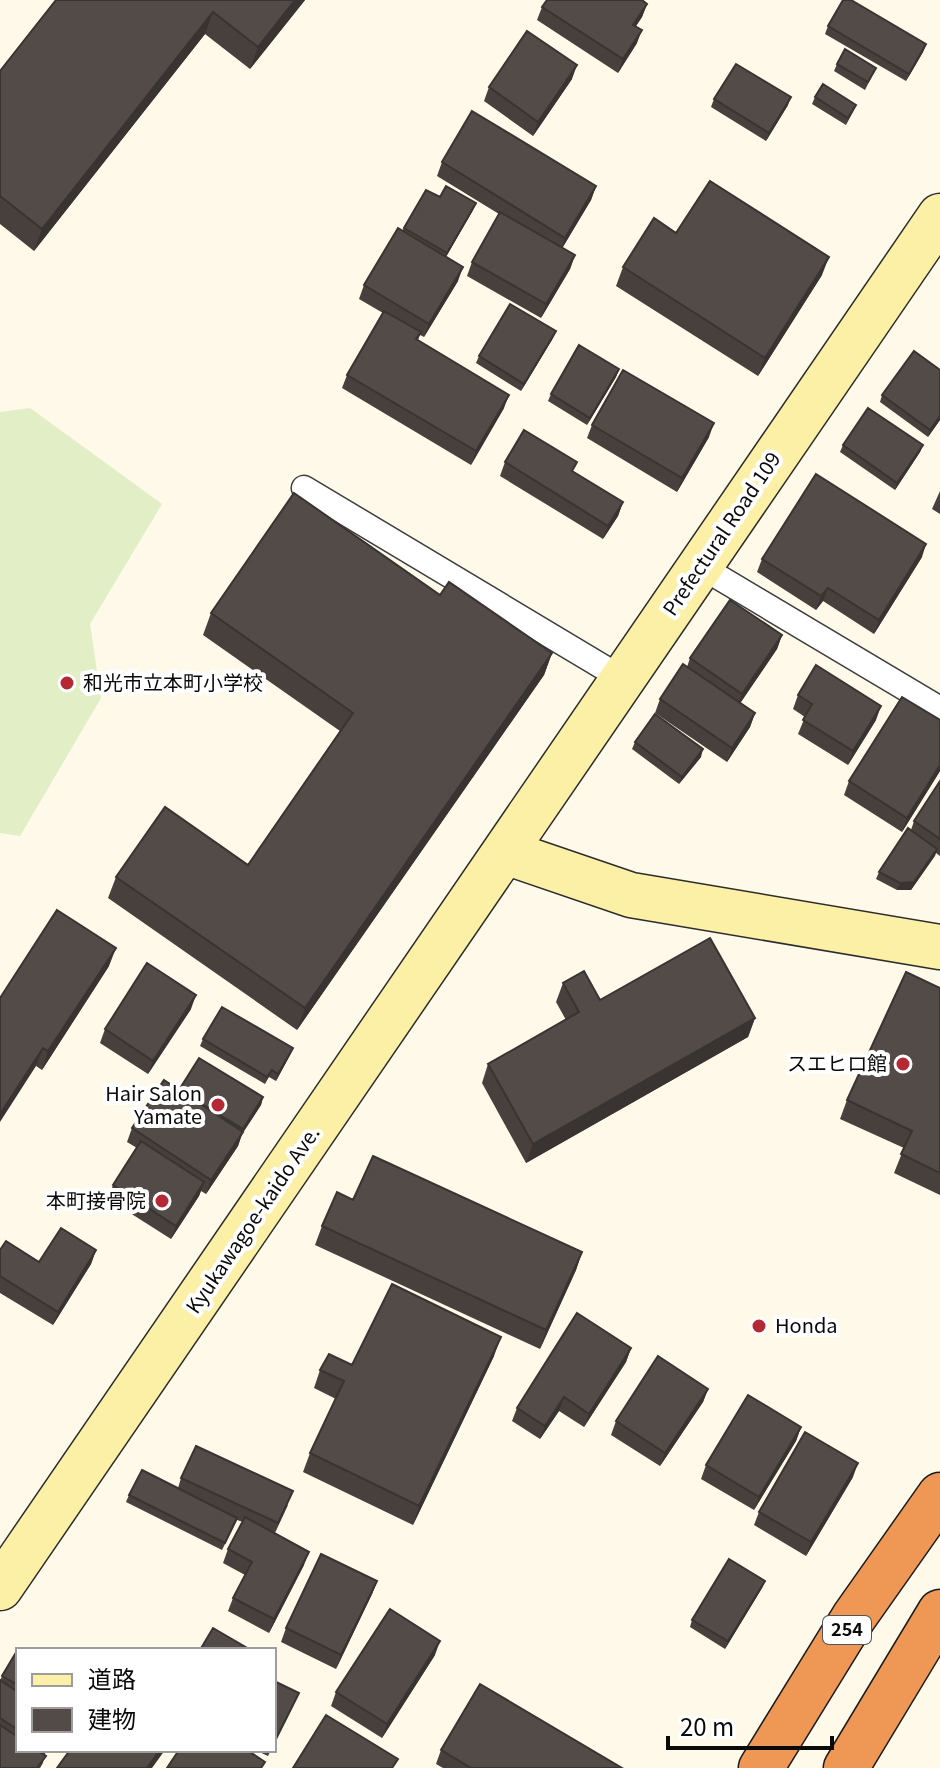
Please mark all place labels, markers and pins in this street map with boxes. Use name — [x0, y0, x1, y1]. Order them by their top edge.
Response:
place label: 和光市立本町小学校 — [83, 667, 263, 696]
marker: 和光市立本町小学校 — [58, 674, 76, 692]
place label: スエヒロ館 — [787, 1048, 887, 1077]
marker: スエヒロ館 — [894, 1055, 912, 1073]
place label: Hair Salon Yamate — [105, 1078, 202, 1130]
marker: Hair Salon Yamate — [209, 1096, 227, 1114]
place label: 本町接骨院 — [46, 1185, 146, 1214]
marker: 本町接骨院 — [153, 1192, 171, 1210]
place label: Honda — [775, 1310, 838, 1339]
marker: Honda — [750, 1317, 768, 1335]

